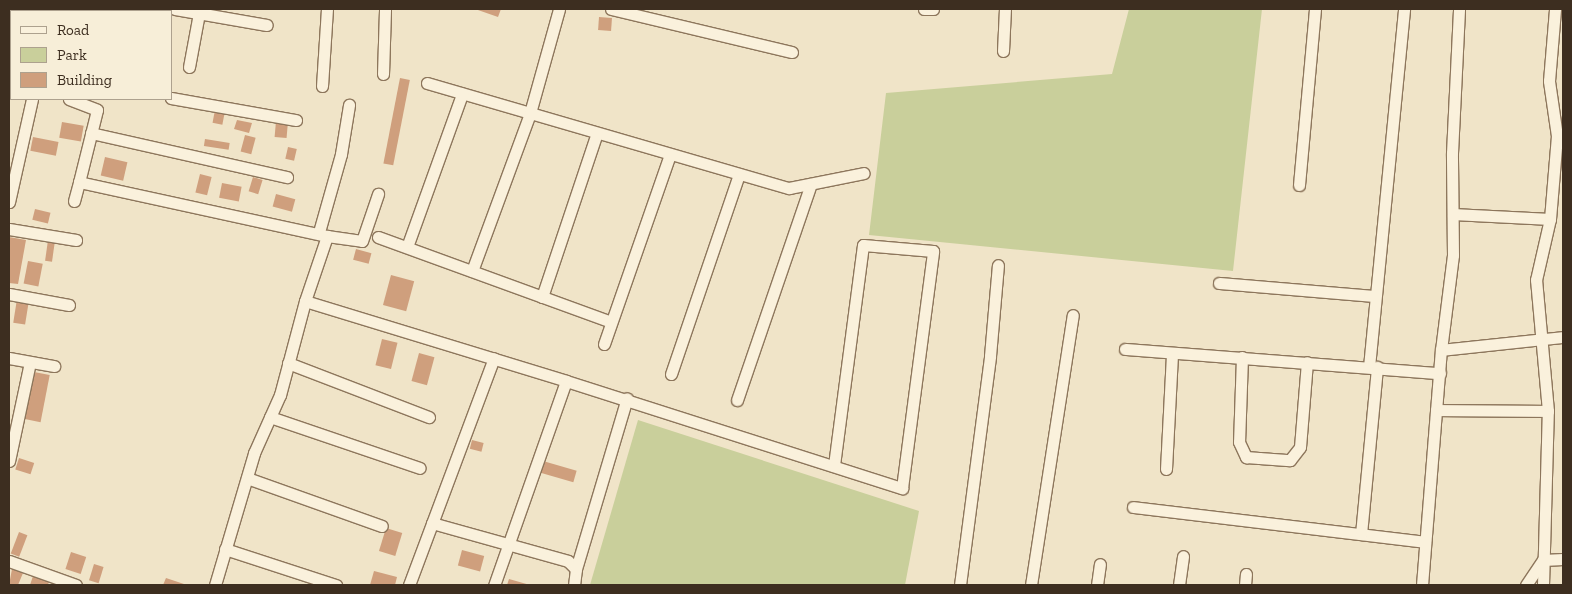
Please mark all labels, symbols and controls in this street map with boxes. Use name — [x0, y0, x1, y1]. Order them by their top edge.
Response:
legend — [10, 10, 172, 100]
text: Road — [57, 21, 89, 39]
text: Park — [57, 46, 87, 64]
text: Building — [57, 71, 112, 89]

